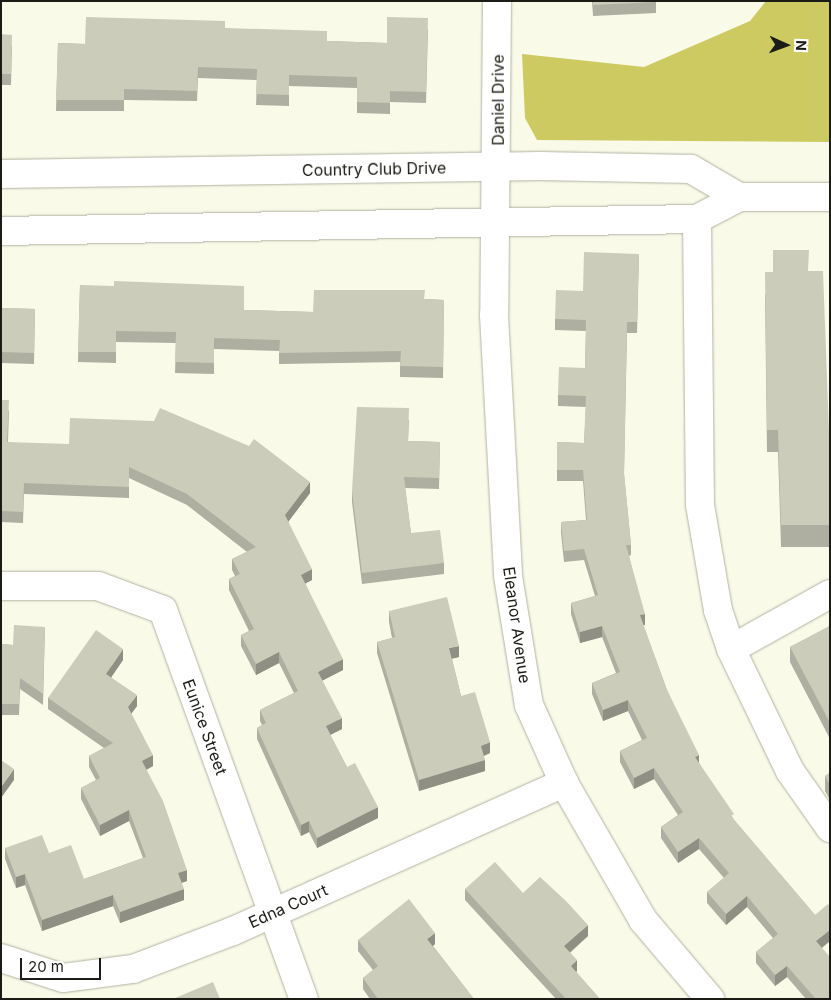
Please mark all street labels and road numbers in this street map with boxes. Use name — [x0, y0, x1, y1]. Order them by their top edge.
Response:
street label: Daniel Drive — [488, 54, 508, 146]
street label: Country Club Drive — [302, 158, 446, 180]
street label: Eleanor Avenue — [499, 565, 535, 685]
street label: Eunice Street — [179, 676, 231, 778]
street label: Edna Court — [245, 880, 331, 932]

